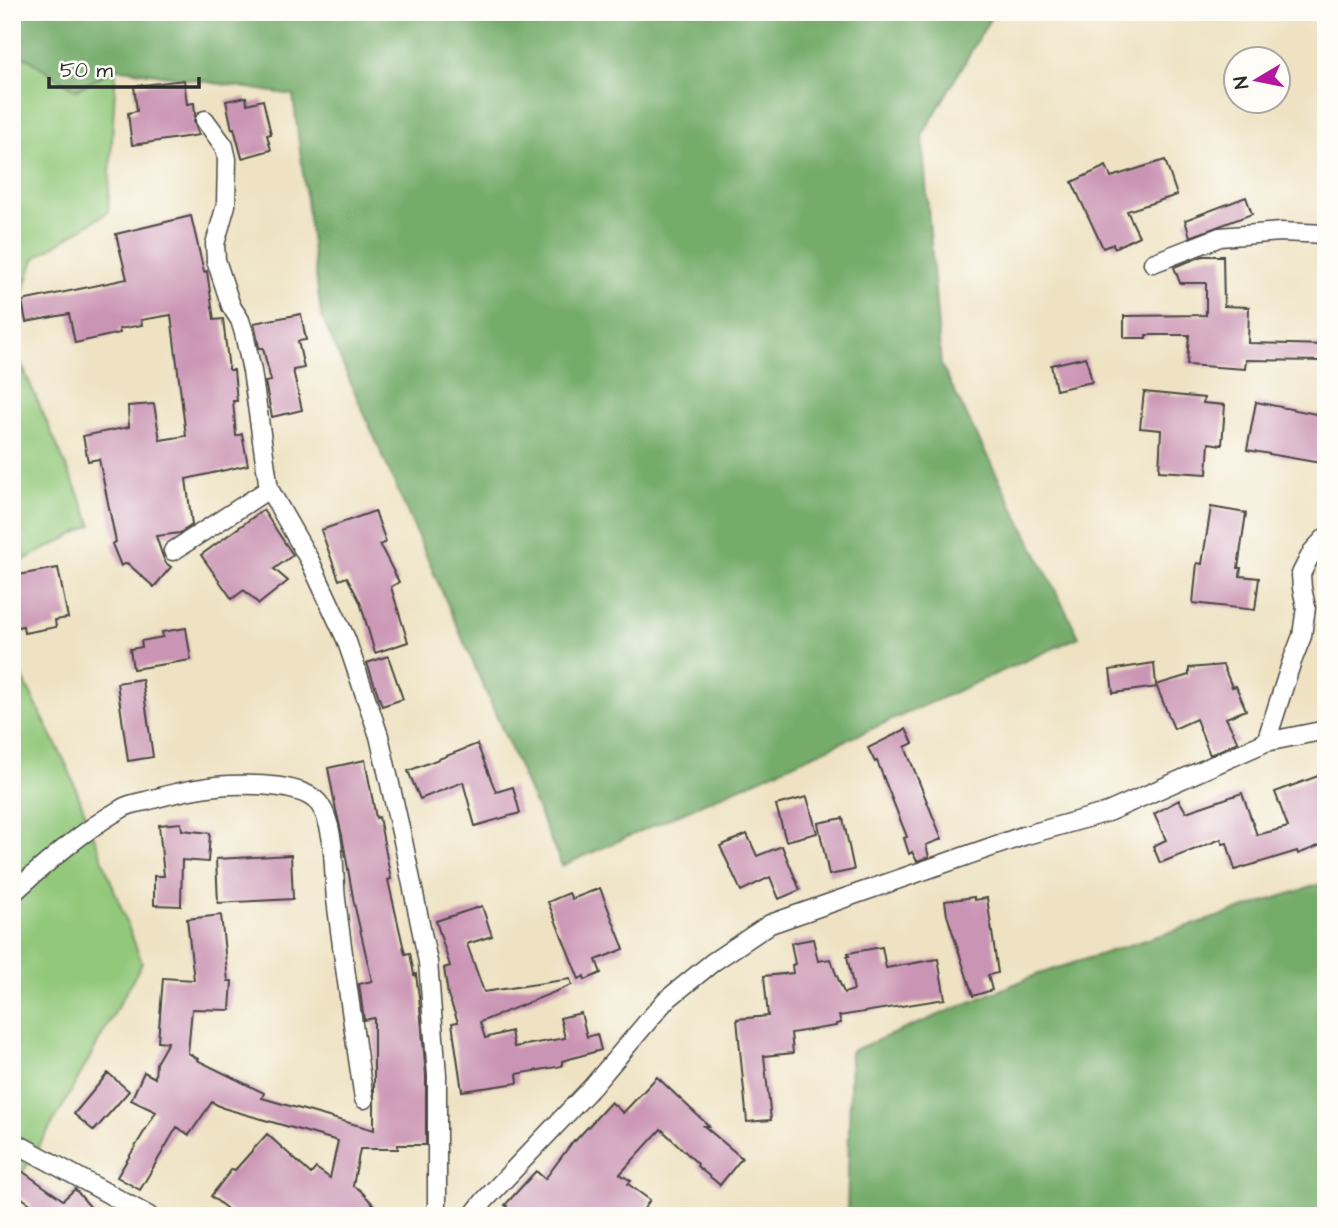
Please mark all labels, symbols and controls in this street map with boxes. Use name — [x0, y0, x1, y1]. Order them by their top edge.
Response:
scale bar — [49, 46, 200, 90]
north arrow — [1222, 46, 1292, 116]
text: 50 m — [60, 56, 114, 85]
text: N — [1227, 74, 1256, 91]

